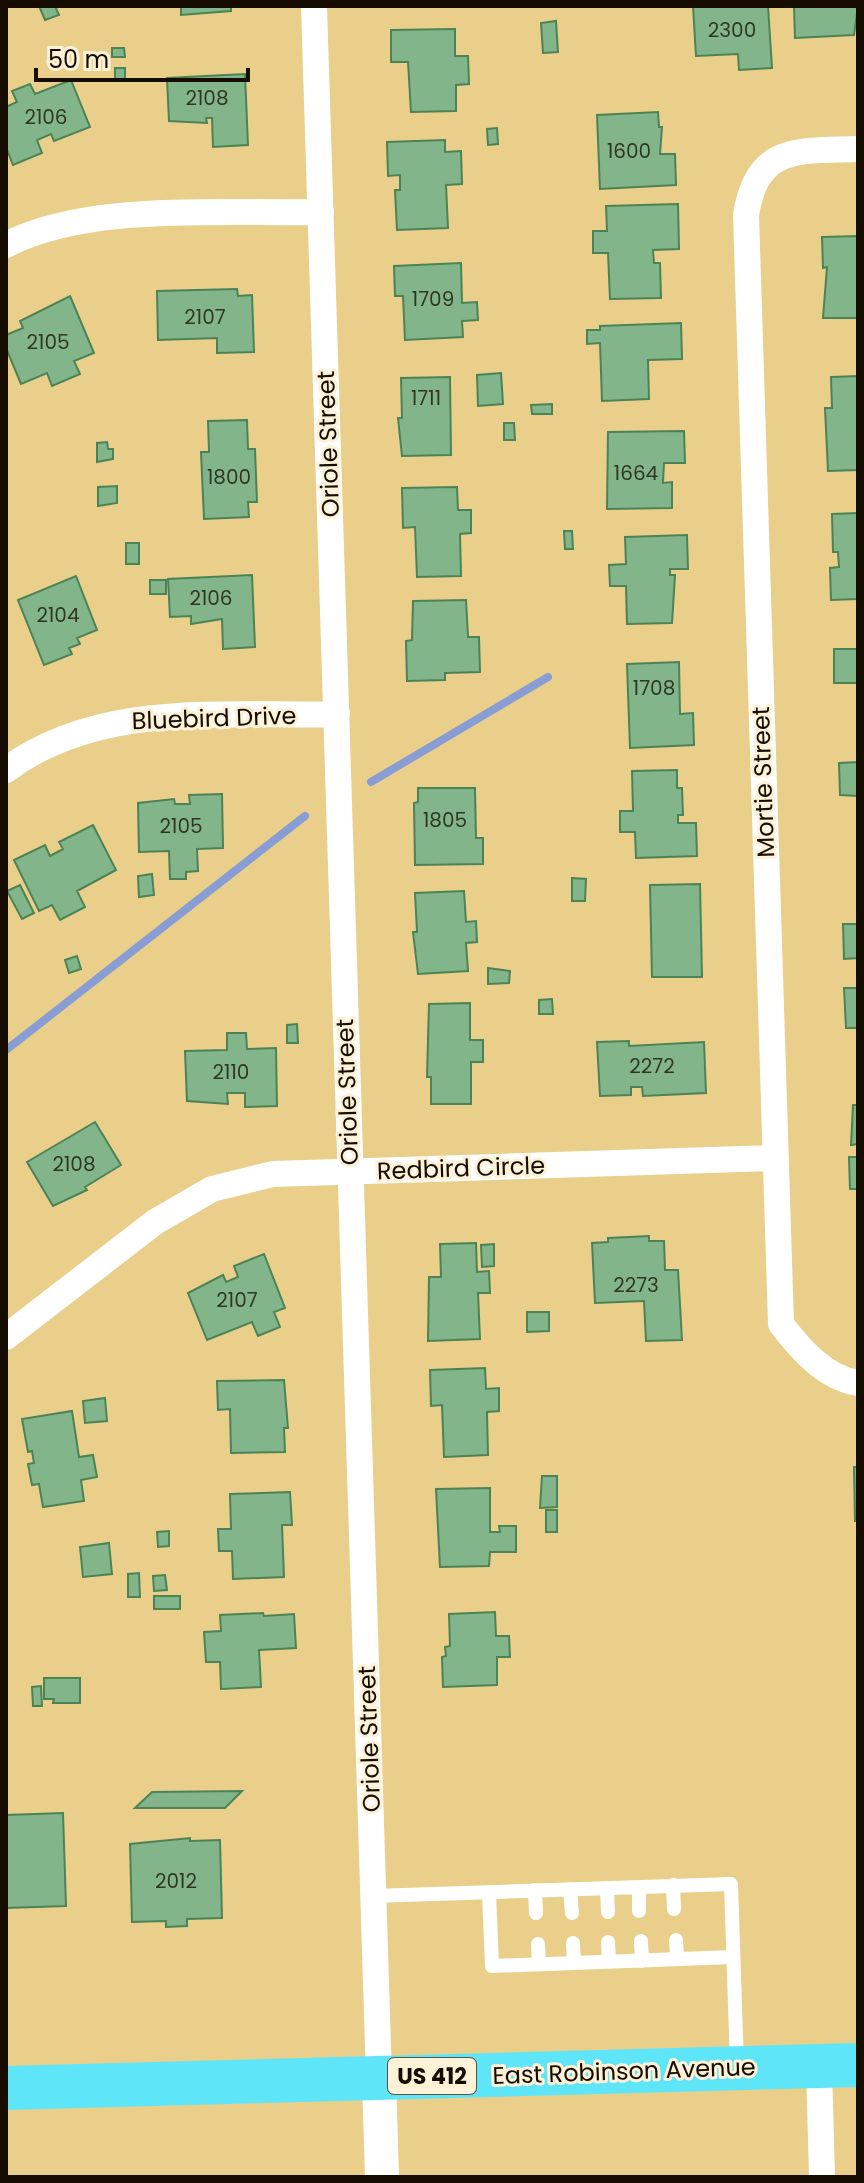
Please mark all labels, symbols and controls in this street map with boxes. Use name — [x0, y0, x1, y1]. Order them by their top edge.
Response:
house number: 2300 — [708, 16, 756, 44]
scale bar — [36, 32, 248, 82]
text: 50 m — [48, 43, 109, 76]
house number: 2108 — [185, 84, 229, 112]
house number: 2106 — [24, 103, 68, 131]
house number: 1600 — [607, 137, 651, 165]
house number: 1709 — [412, 285, 454, 313]
house number: 2107 — [184, 303, 226, 331]
house number: 2105 — [26, 328, 70, 356]
street label: Oriole Street — [309, 370, 347, 518]
house number: 1711 — [411, 384, 441, 412]
house number: 1664 — [614, 459, 658, 487]
house number: 1800 — [207, 463, 251, 491]
house number: 2106 — [189, 584, 233, 612]
house number: 2104 — [36, 601, 80, 629]
house number: 1708 — [633, 674, 675, 702]
street label: Bluebird Drive — [131, 699, 297, 737]
street label: Mortie Street — [744, 706, 782, 858]
house number: 1805 — [423, 806, 467, 834]
house number: 2105 — [159, 812, 203, 840]
street label: Oriole Street — [328, 1018, 366, 1166]
house number: 2272 — [629, 1052, 675, 1080]
house number: 2110 — [213, 1058, 249, 1086]
street label: Redbird Circle — [376, 1149, 546, 1187]
house number: 2108 — [52, 1150, 96, 1178]
house number: 2273 — [613, 1271, 659, 1299]
house number: 2107 — [216, 1286, 258, 1314]
street label: Oriole Street — [350, 1665, 388, 1813]
house number: 2012 — [155, 1867, 197, 1895]
street label: East Robinson Avenue — [492, 2050, 756, 2092]
road number: US 412 — [388, 2058, 476, 2094]

